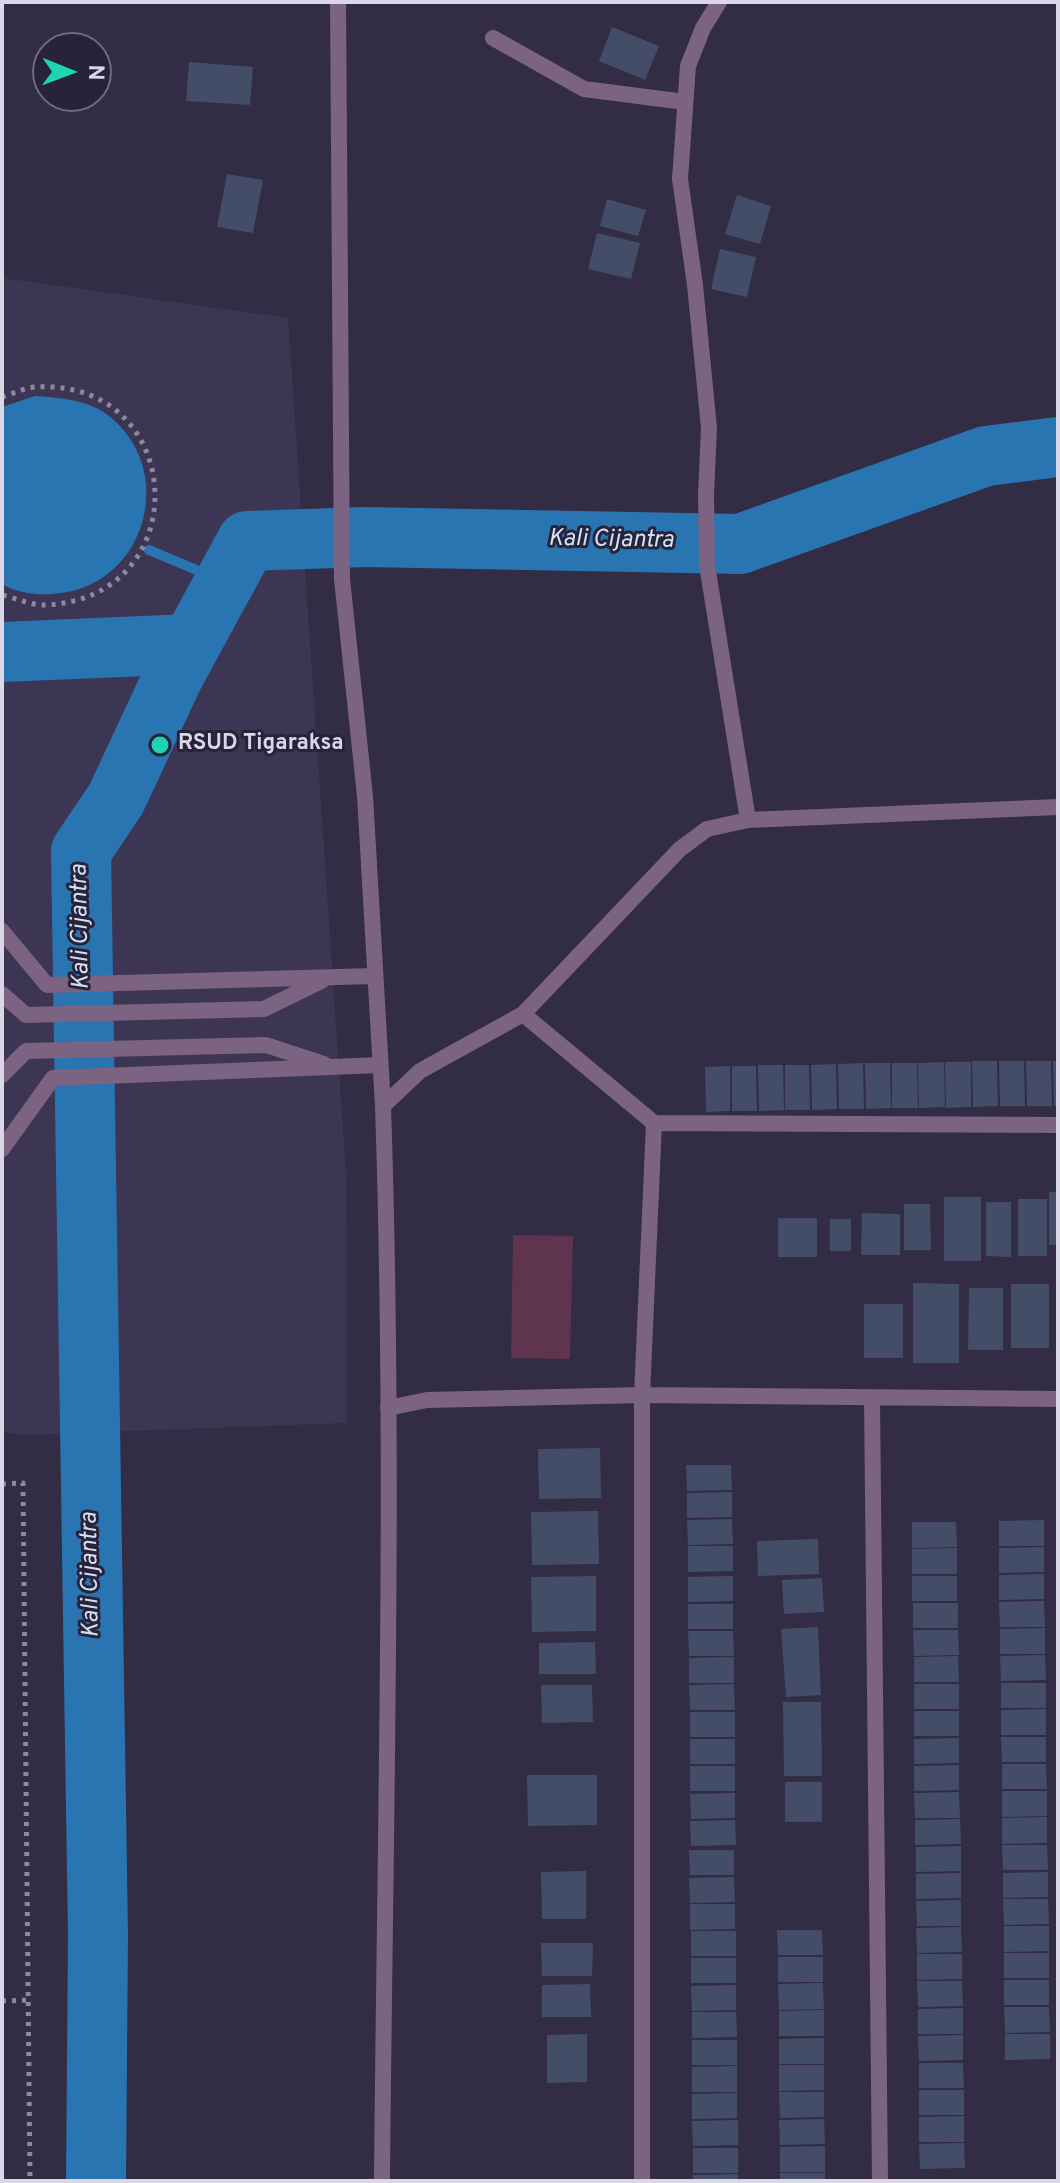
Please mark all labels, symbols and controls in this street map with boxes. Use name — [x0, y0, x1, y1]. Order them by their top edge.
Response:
north arrow — [32, 32, 112, 112]
text: N — [81, 64, 108, 81]
water label: Kali Cijantra — [548, 526, 674, 556]
place label: RSUD Tigaraksa — [178, 732, 343, 758]
marker: RSUD Tigaraksa — [149, 734, 171, 756]
water label: Kali Cijantra — [67, 864, 97, 990]
water label: Kali Cijantra — [77, 1512, 107, 1638]

